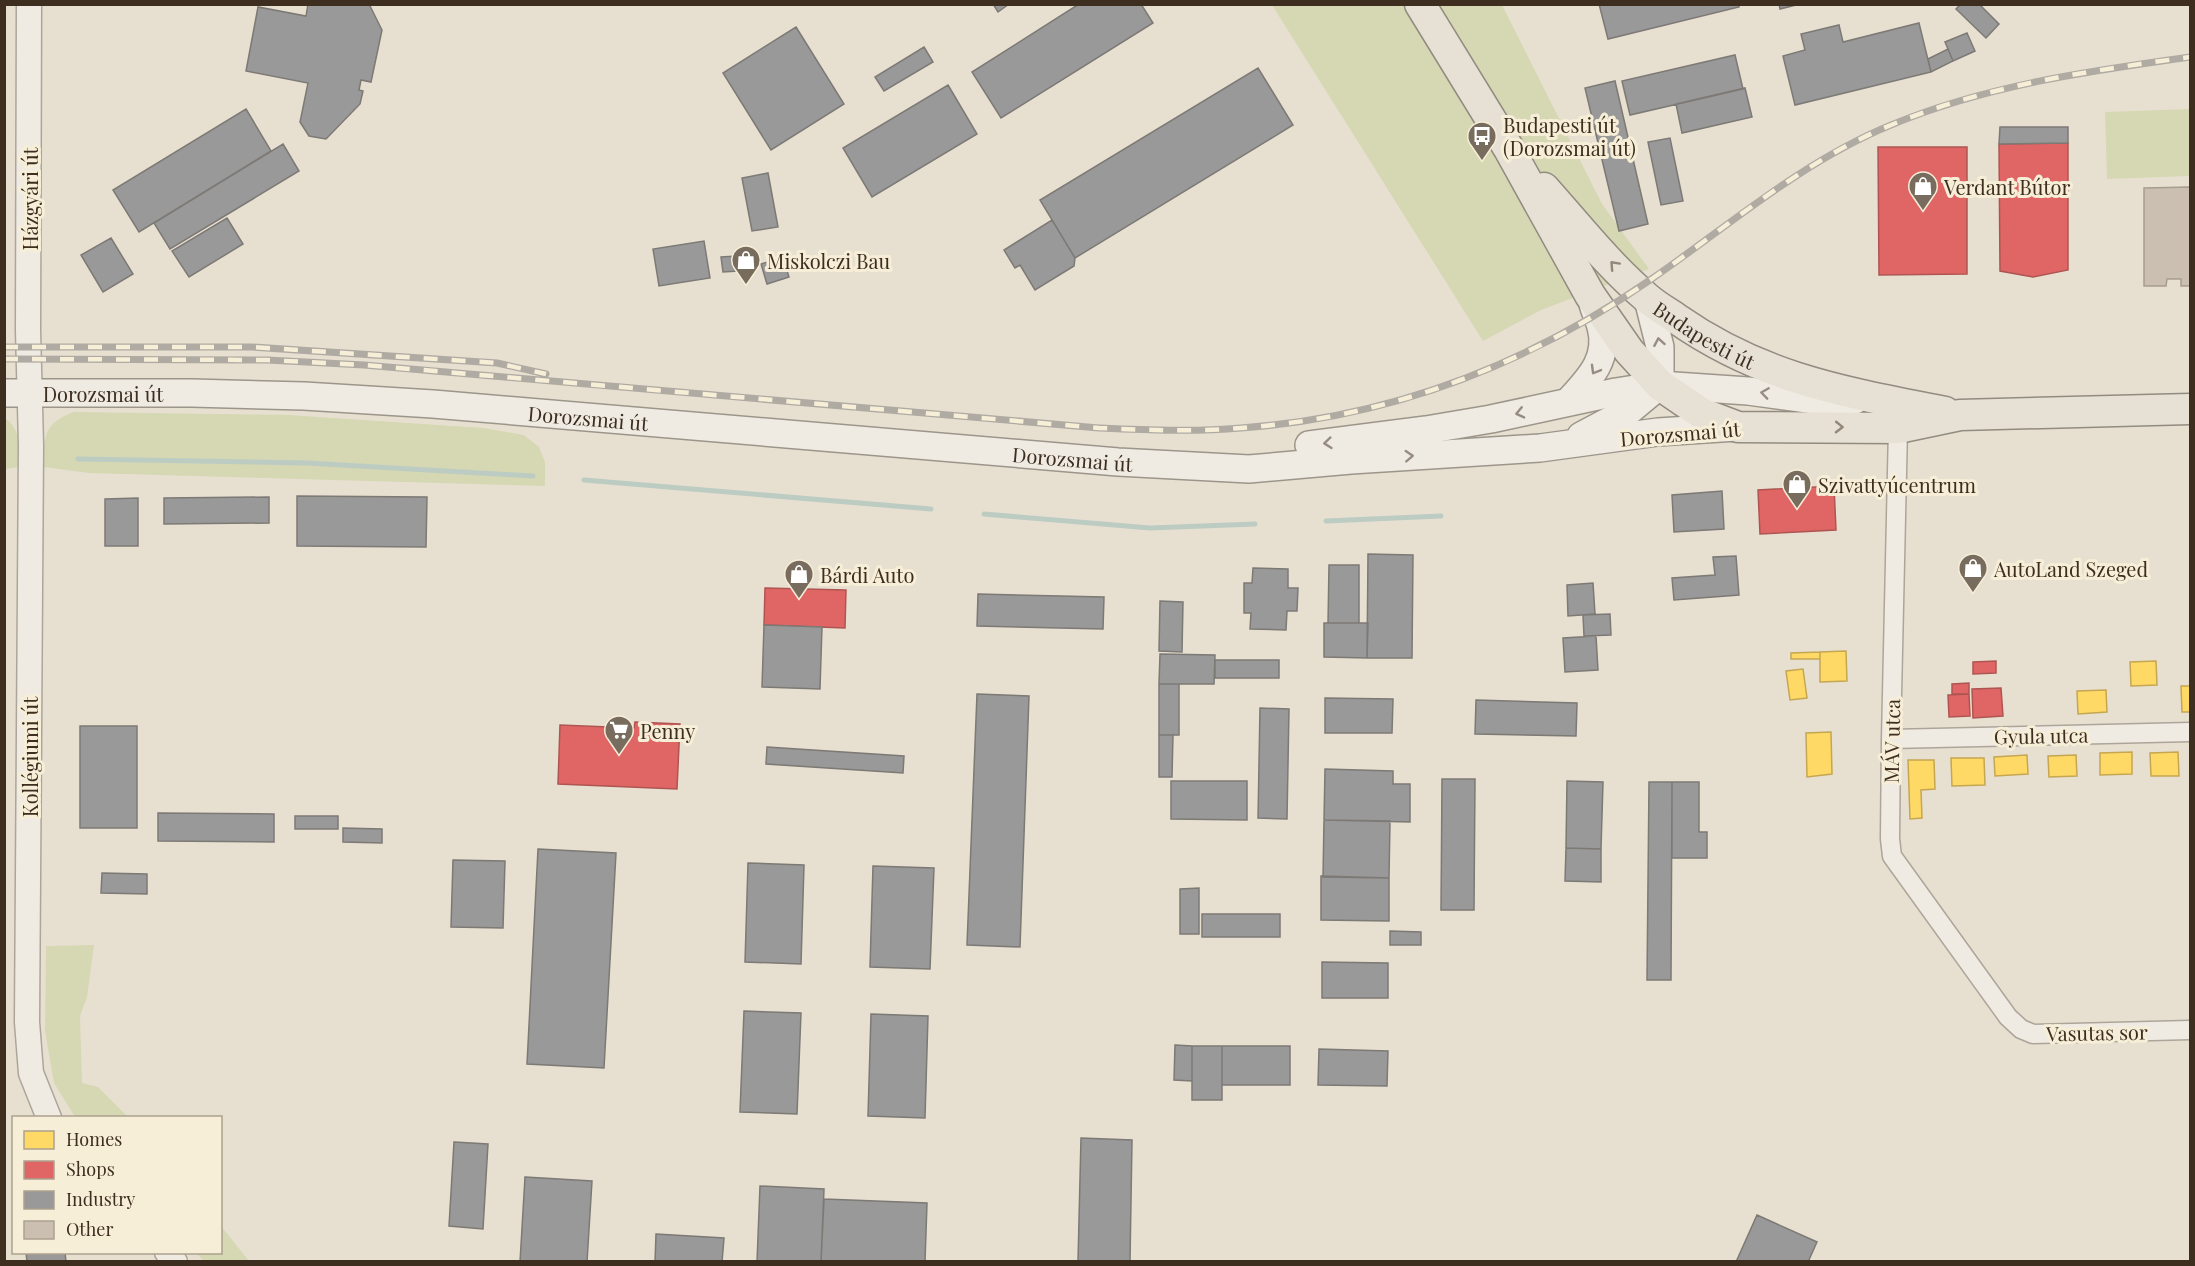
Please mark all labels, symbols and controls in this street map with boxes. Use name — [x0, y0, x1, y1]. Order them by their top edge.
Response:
place label: Budapesti út (Dorozsmai út) — [1503, 111, 1636, 161]
bus stop icon: Budapesti út (Dorozsmai út) — [1466, 120, 1498, 162]
street label: Házgyári út — [16, 146, 43, 251]
shop icon: Verdant Bútor — [1907, 170, 1939, 212]
place label: Verdant Bútor — [1943, 173, 2070, 200]
shop icon: Miskolczi Bau — [730, 244, 762, 286]
place label: Miskolczi Bau — [767, 247, 890, 274]
one-way arrow — [1610, 261, 1621, 272]
street label: Budapesti út — [1649, 294, 1760, 375]
one-way arrow — [1653, 337, 1665, 346]
one-way arrow — [1590, 364, 1602, 374]
street label: Dorozsmai út — [43, 380, 164, 407]
one-way arrow — [1761, 388, 1770, 400]
street label: Dorozsmai út — [527, 399, 650, 436]
one-way arrow — [1516, 405, 1526, 418]
street label: Dorozsmai út — [1619, 414, 1742, 452]
one-way arrow — [1834, 421, 1843, 434]
one-way arrow — [1323, 436, 1332, 449]
street label: Dorozsmai út — [1011, 440, 1134, 476]
one-way arrow — [1405, 450, 1414, 463]
shop icon: Szivattyúcentrum — [1781, 468, 1813, 510]
place label: Szivattyúcentrum — [1818, 471, 1976, 498]
shop icon: AutoLand Szeged — [1957, 552, 1989, 594]
place label: AutoLand Szeged — [1993, 555, 2148, 582]
shop icon: Bárdi Auto — [783, 558, 815, 600]
place label: Bárdi Auto — [820, 561, 914, 588]
street label: Kollégiumi út — [16, 696, 43, 817]
street label: MÁV utca — [1877, 699, 1905, 783]
supermarket icon: Penny — [603, 714, 635, 756]
place label: Penny — [640, 717, 695, 744]
street label: Gyula utca — [1994, 721, 2088, 749]
street label: Vasutas sor — [2045, 1018, 2148, 1046]
legend — [12, 1116, 222, 1254]
text: Homes — [66, 1127, 122, 1151]
text: Shops — [66, 1157, 115, 1181]
text: Industry — [66, 1187, 135, 1211]
text: Other — [66, 1217, 113, 1241]

